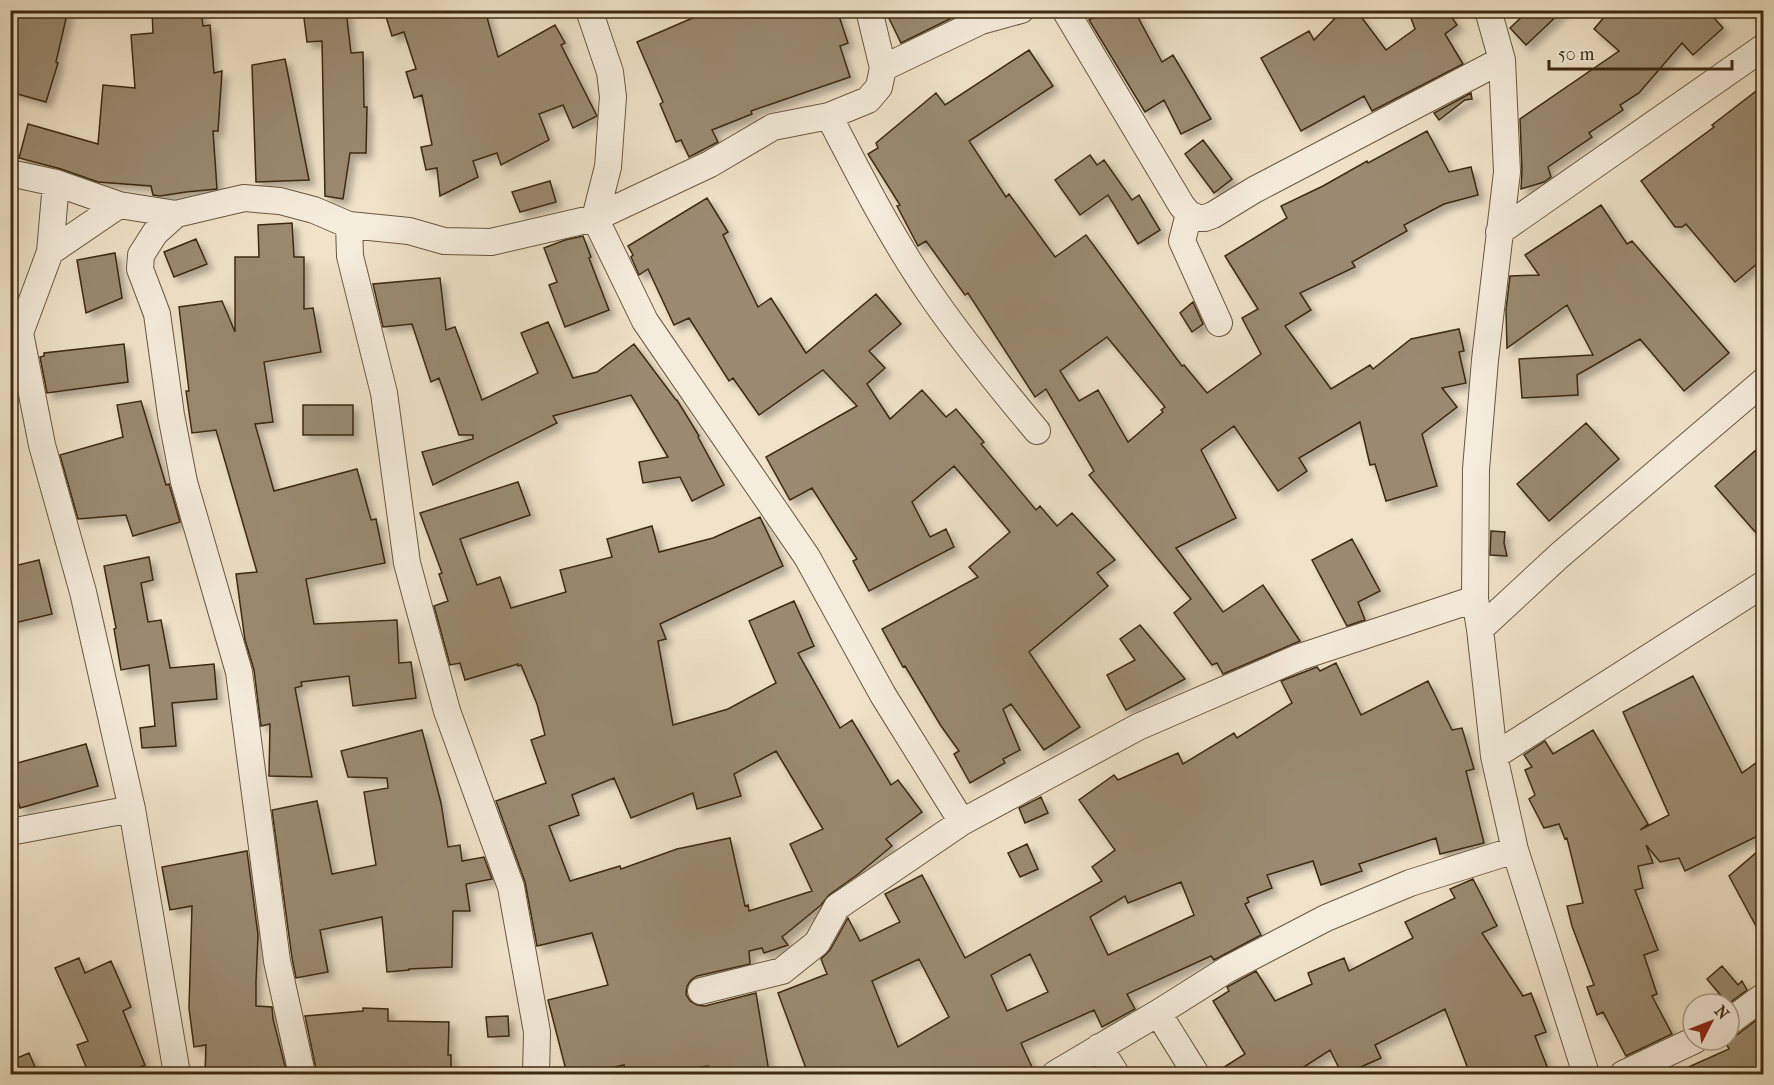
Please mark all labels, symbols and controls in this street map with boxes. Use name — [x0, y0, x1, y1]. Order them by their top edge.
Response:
scale bar — [1549, 33, 1732, 71]
text: 50 m — [1558, 44, 1595, 65]
north arrow — [1681, 992, 1741, 1052]
text: N — [1711, 1001, 1733, 1024]

